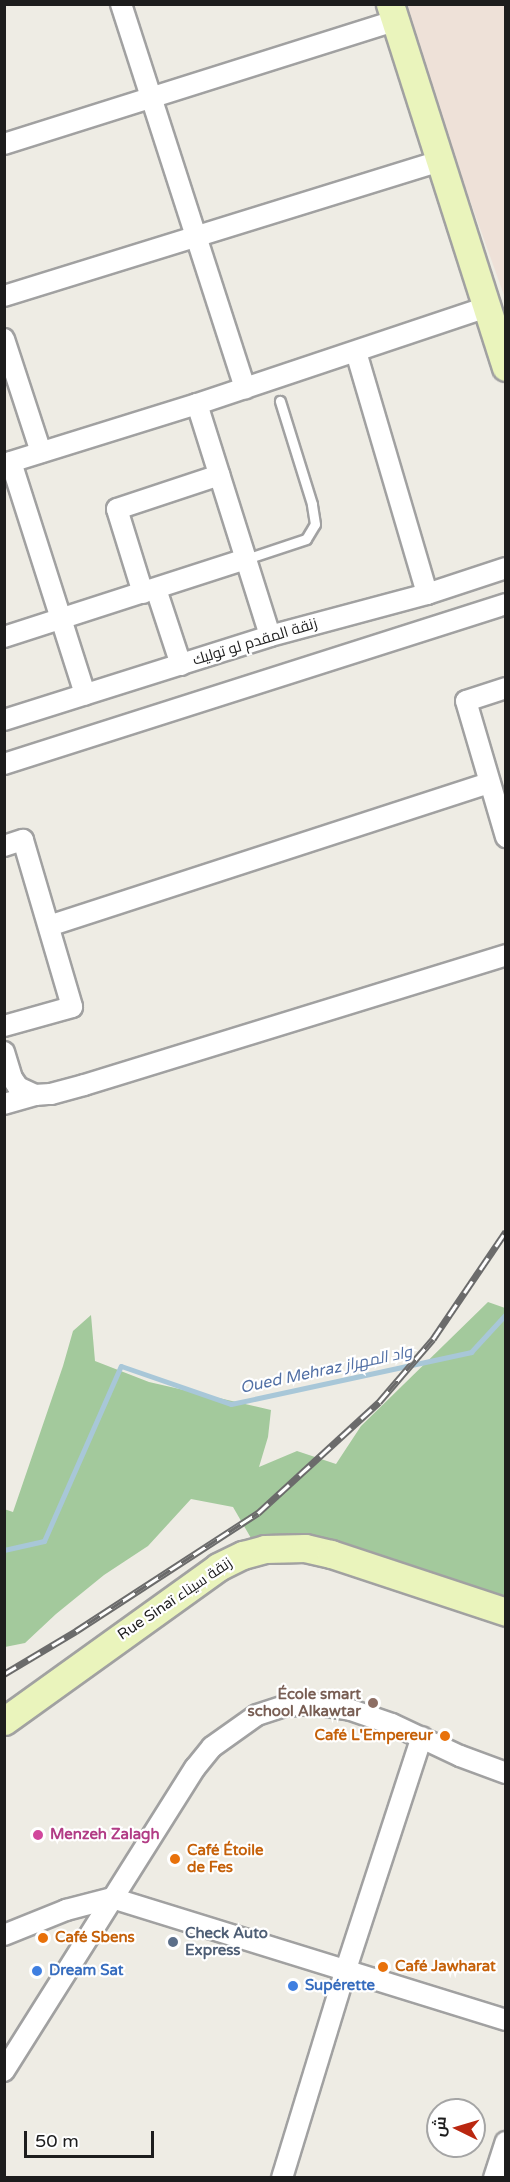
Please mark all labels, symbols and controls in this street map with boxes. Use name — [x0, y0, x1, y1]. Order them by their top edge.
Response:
street label: زنقة المقدم لو توليك — [190, 614, 320, 670]
water label: Oued Mehraz واد المهراز — [238, 1342, 414, 1398]
street label: Rue Sinaï زنقة سيناء — [114, 1554, 236, 1644]
place label: École smart school Alkawtar — [248, 1685, 361, 1720]
marker: École smart school Alkawtar — [366, 1696, 380, 1710]
place label: Café L'Empereur — [315, 1727, 433, 1745]
marker: Café L'Empereur — [438, 1729, 452, 1743]
place label: Menzeh Zalagh — [50, 1826, 160, 1844]
marker: Menzeh Zalagh — [31, 1828, 45, 1842]
place label: Café Étoile de Fes — [187, 1841, 263, 1876]
marker: Café Étoile de Fes — [168, 1852, 182, 1866]
place label: Check Auto Express — [185, 1924, 268, 1959]
place label: Café Sbens — [55, 1929, 135, 1947]
marker: Café Sbens — [36, 1931, 50, 1945]
marker: Check Auto Express — [166, 1935, 180, 1949]
place label: Café Jawharat — [395, 1958, 496, 1976]
marker: Café Jawharat — [376, 1960, 390, 1974]
place label: Dream Sat — [49, 1962, 123, 1980]
marker: Dream Sat — [30, 1964, 44, 1978]
place label: Supérette — [305, 1977, 375, 1995]
marker: Supérette — [286, 1979, 300, 1993]
north arrow — [426, 2098, 486, 2158]
text: ش — [429, 2116, 451, 2138]
scale bar — [27, 2119, 158, 2157]
text: 50 m — [35, 2130, 79, 2152]

